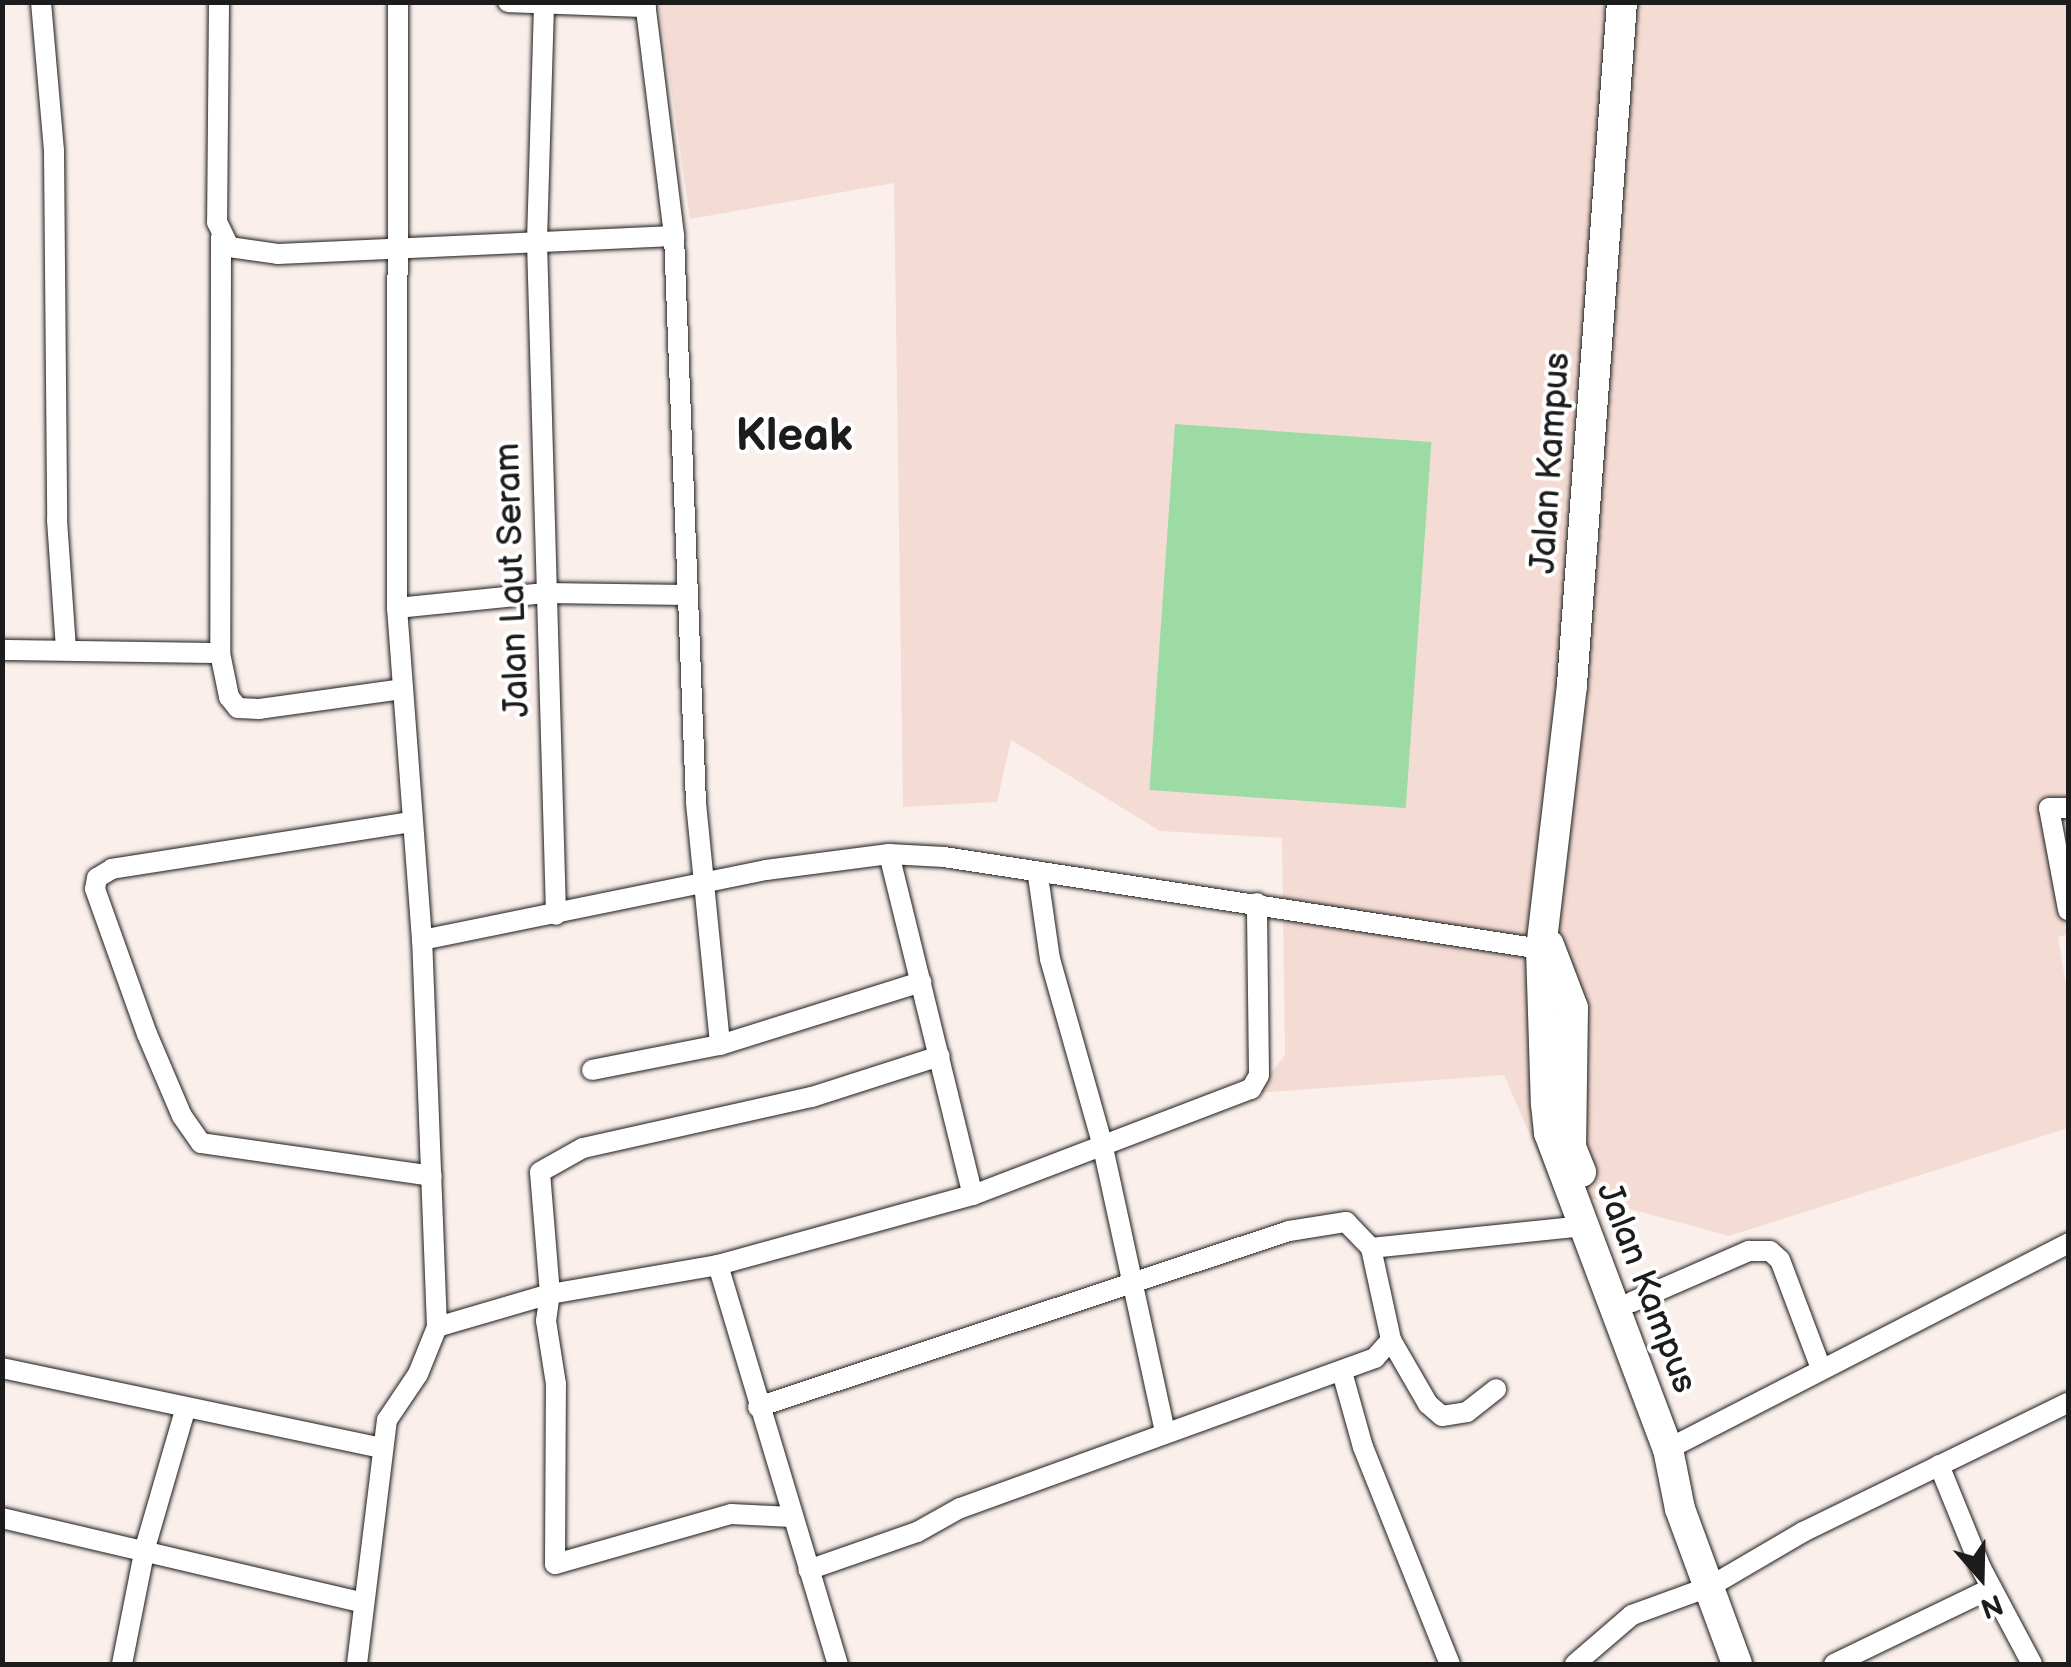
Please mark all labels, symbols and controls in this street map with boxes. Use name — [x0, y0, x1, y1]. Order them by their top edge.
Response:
street label: Jalan Kampus — [1522, 351, 1580, 575]
district label: Kleak — [735, 410, 853, 464]
street label: Jalan Laut Seram — [487, 442, 539, 718]
street label: Jalan Kampus — [1587, 1177, 1705, 1399]
north arrow — [1931, 1527, 2031, 1627]
text: N — [1976, 1587, 2007, 1625]

